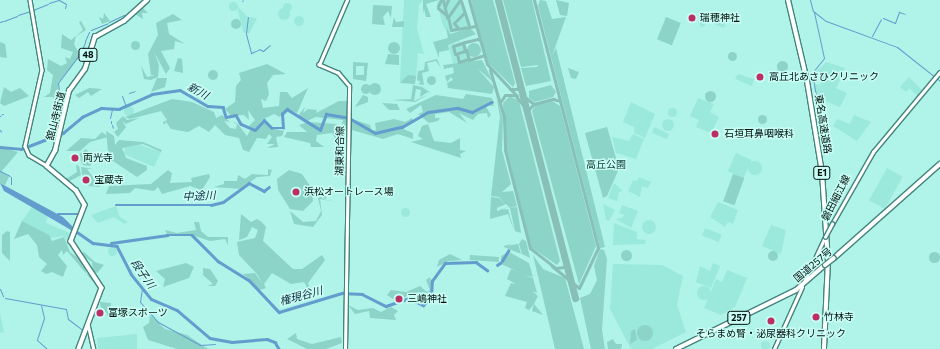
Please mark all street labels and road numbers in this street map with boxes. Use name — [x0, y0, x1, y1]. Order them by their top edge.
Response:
road number: 48 — [78, 48, 98, 62]
street label: 舘山寺街道 — [44, 90, 68, 142]
street label: 東名高速道路 — [812, 93, 834, 155]
street label: 湖東和合線 — [334, 126, 346, 176]
road number: E1 — [813, 166, 831, 180]
street label: 磐田細江線 — [819, 173, 853, 223]
street label: 国道257号 — [791, 245, 835, 285]
road number: 257 — [727, 311, 751, 325]

